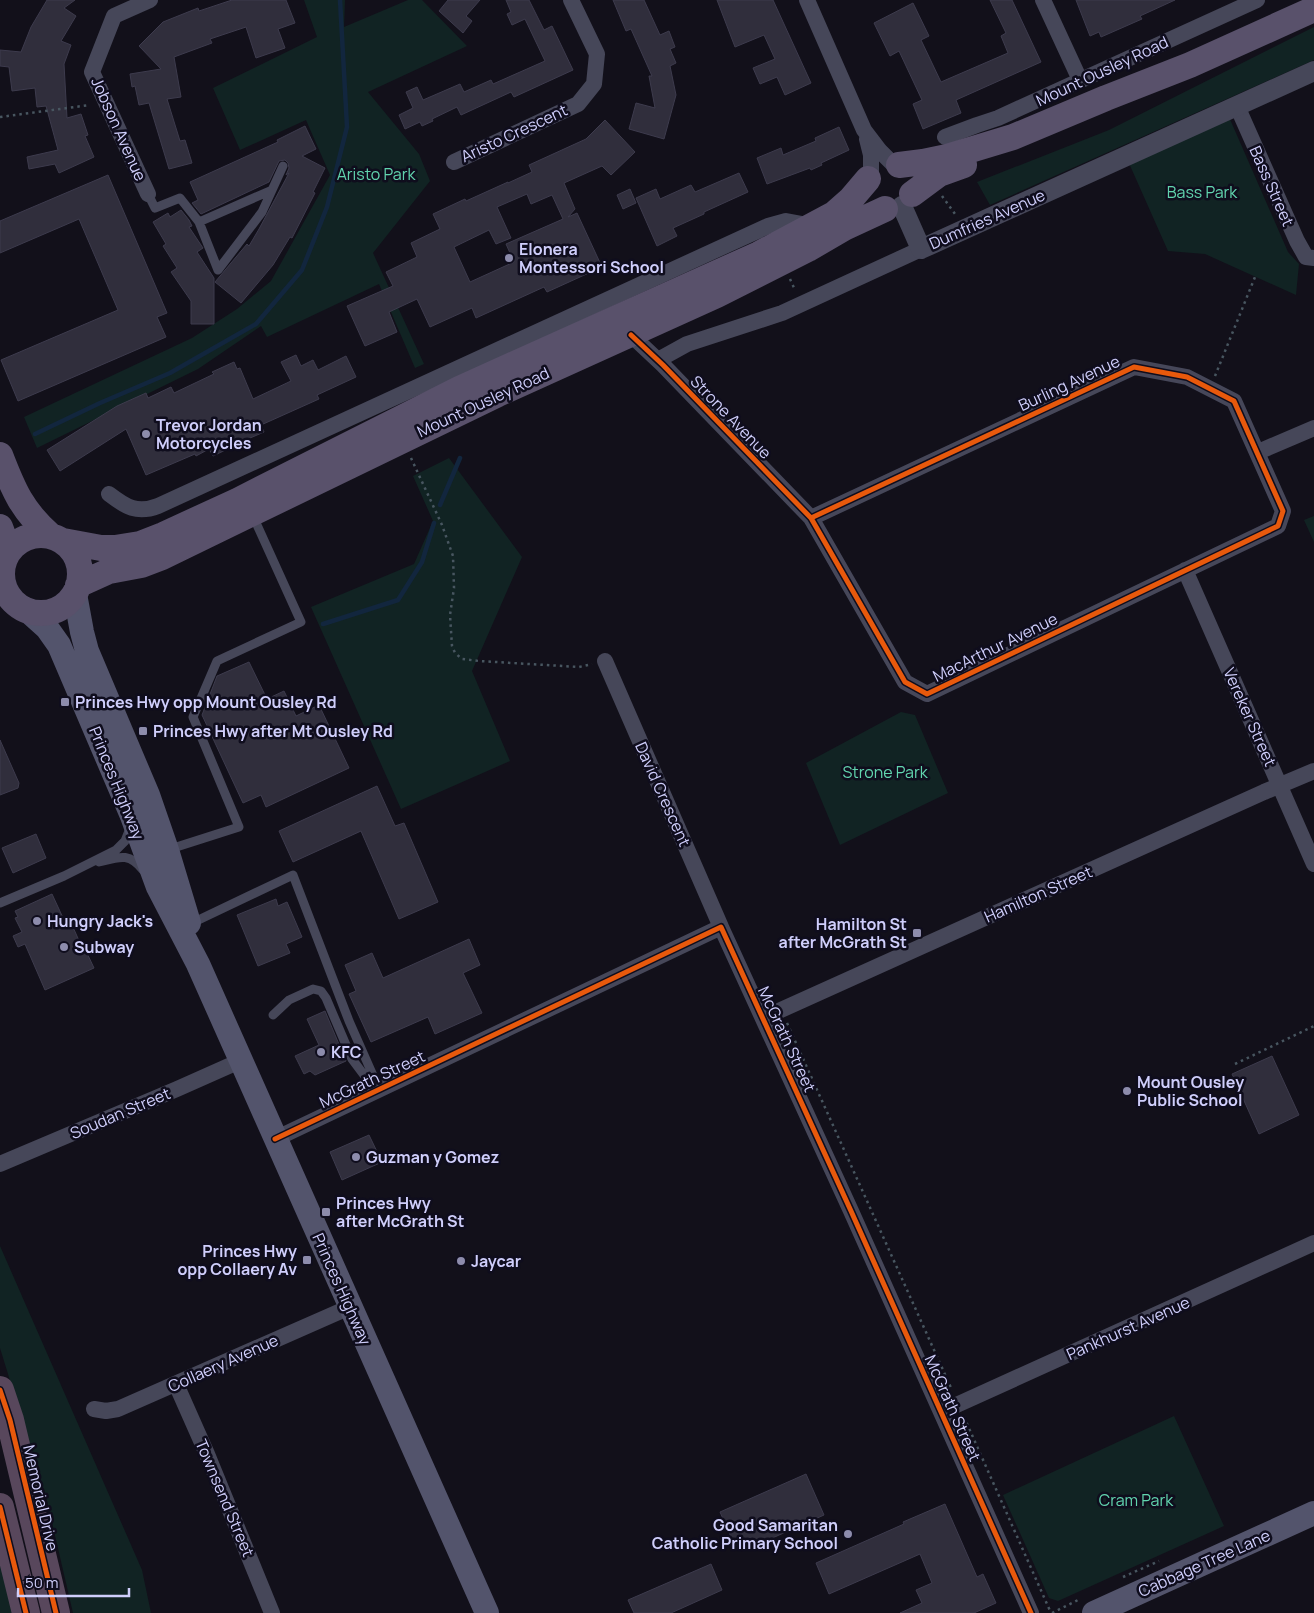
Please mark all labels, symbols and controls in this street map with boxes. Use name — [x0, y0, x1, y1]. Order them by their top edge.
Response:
street label: Mount Ousley Road — [1032, 31, 1172, 111]
street label: Jobson Avenue — [86, 74, 152, 184]
street label: Aristo Crescent — [457, 99, 571, 167]
street label: Bass Street — [1245, 142, 1299, 230]
park label: Aristo Park — [337, 163, 416, 185]
park label: Bass Park — [1167, 181, 1238, 203]
street label: Dumfries Avenue — [926, 184, 1048, 254]
place label: Elonera Montessori School — [519, 238, 664, 278]
marker: Elonera Montessori School — [503, 252, 515, 264]
street label: Burling Avenue — [1015, 350, 1123, 416]
street label: Mount Ousley Road — [413, 362, 553, 442]
street label: Strone Avenue — [686, 370, 776, 464]
place label: Trevor Jordan Motorcycles — [156, 414, 262, 454]
marker: Trevor Jordan Motorcycles — [140, 428, 152, 440]
street label: MacArthur Avenue — [929, 607, 1061, 687]
street label: Vereker Street — [1218, 664, 1282, 770]
place label: Princes Hwy opp Mount Ousley Rd — [75, 691, 337, 713]
marker: Princes Hwy opp Mount Ousley Rd — [59, 696, 71, 708]
place label: Princes Hwy after Mt Ousley Rd — [153, 720, 393, 742]
street label: Princes Highway — [84, 723, 150, 844]
marker: Princes Hwy after Mt Ousley Rd — [137, 725, 149, 737]
street label: David Crescent — [630, 738, 696, 850]
park label: Strone Park — [842, 761, 929, 783]
street label: Hamilton Street — [980, 860, 1096, 928]
place label: Hungry Jack's — [47, 910, 154, 932]
place label: Hamilton St after McGrath St — [778, 913, 907, 953]
marker: Hungry Jack's — [31, 915, 43, 927]
marker: Hamilton St after McGrath St — [911, 927, 923, 939]
place label: Subway — [74, 936, 134, 958]
marker: Subway — [58, 941, 70, 953]
street label: McGrath Street — [753, 983, 821, 1095]
place label: KFC — [331, 1041, 362, 1063]
street label: McGrath Street — [316, 1045, 428, 1113]
marker: KFC — [315, 1046, 327, 1058]
place label: Mount Ousley Public School — [1137, 1071, 1244, 1111]
street label: Soudan Street — [66, 1082, 174, 1144]
marker: Mount Ousley Public School — [1121, 1085, 1133, 1097]
place label: Guzman y Gomez — [366, 1146, 499, 1168]
marker: Guzman y Gomez — [350, 1151, 362, 1163]
place label: Princes Hwy after McGrath St — [336, 1192, 465, 1232]
marker: Princes Hwy after McGrath St — [320, 1206, 332, 1218]
street label: Princes Highway — [307, 1229, 377, 1349]
place label: Princes Hwy opp Collaery Av — [177, 1240, 297, 1280]
place label: Jaycar — [471, 1250, 521, 1272]
marker: Princes Hwy opp Collaery Av — [301, 1254, 313, 1266]
marker: Jaycar — [455, 1255, 467, 1267]
street label: Pankhurst Avenue — [1063, 1291, 1193, 1365]
street label: Collaery Avenue — [164, 1329, 282, 1397]
street label: McGrath Street — [920, 1351, 986, 1465]
street label: Townsend Street — [190, 1436, 260, 1560]
street label: Memorial Drive — [18, 1443, 64, 1553]
park label: Cram Park — [1099, 1489, 1174, 1511]
place label: Good Samaritan Catholic Primary School — [652, 1514, 838, 1554]
street label: Cabbage Tree Lane — [1135, 1524, 1273, 1602]
marker: Good Samaritan Catholic Primary School — [842, 1528, 854, 1540]
scale bar — [18, 1566, 129, 1598]
text: 50 m — [25, 1572, 59, 1593]

